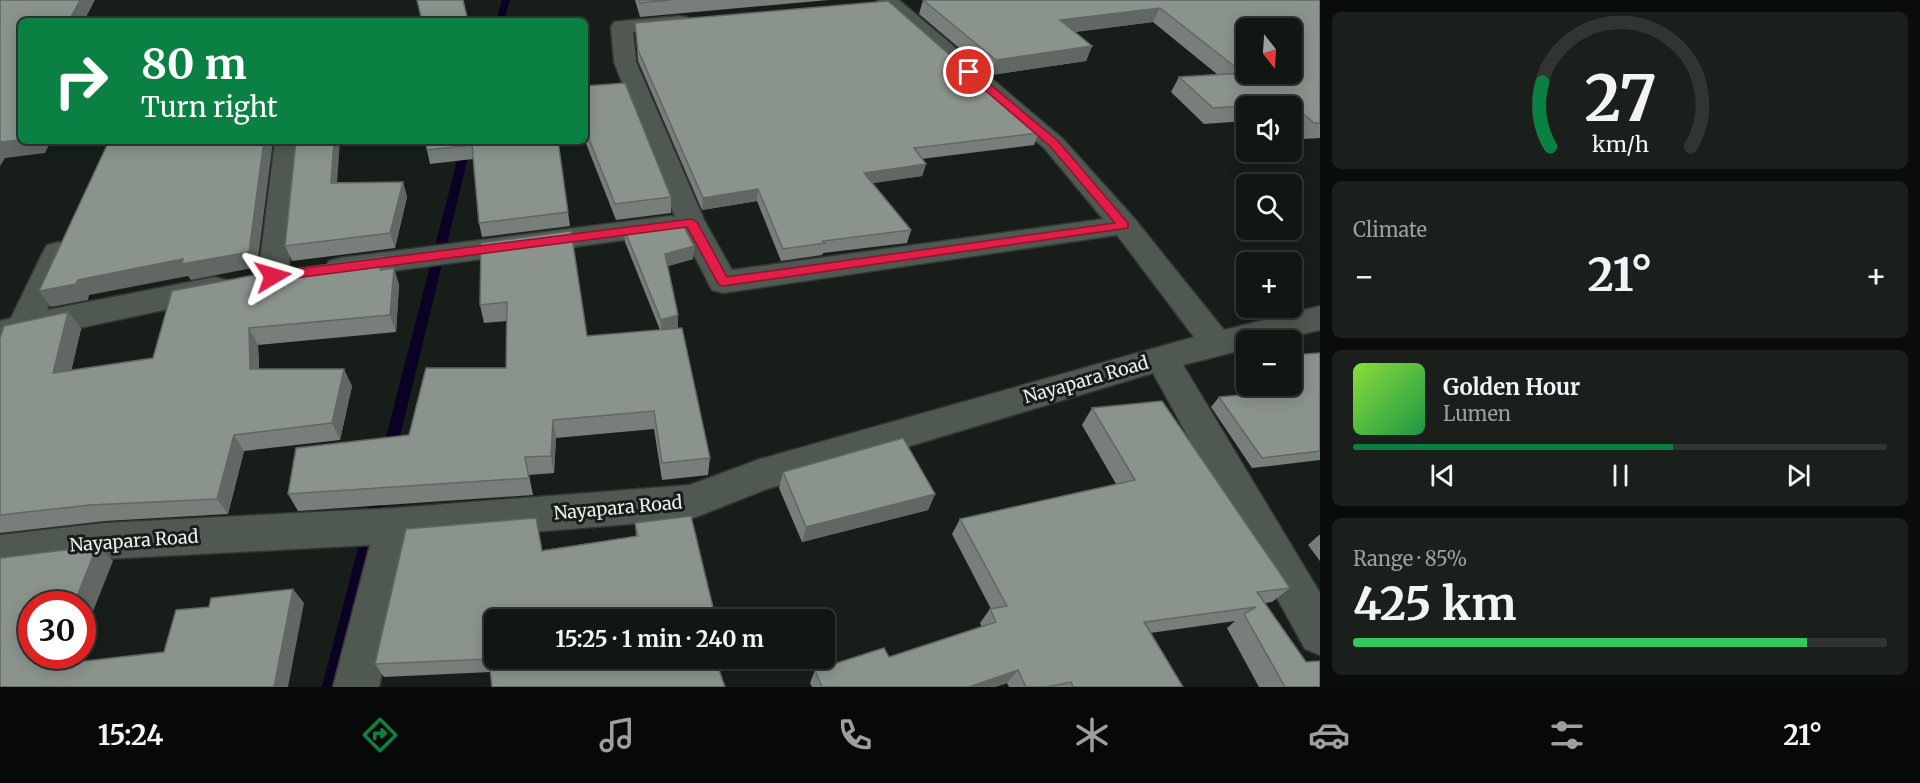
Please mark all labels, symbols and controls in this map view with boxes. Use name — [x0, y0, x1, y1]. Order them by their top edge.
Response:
north arrow — [1236, 18, 1302, 84]
map controls — [1236, 18, 1302, 396]
text: 80 m — [141, 38, 247, 90]
icon: right — [42, 42, 120, 120]
pin — [943, 46, 994, 97]
icon: arrive — [952, 55, 985, 88]
text: 27 — [1584, 61, 1656, 139]
text: Turn right — [141, 90, 278, 124]
button: sound — [1236, 96, 1302, 162]
text: km/h — [1592, 132, 1648, 159]
button: search — [1236, 174, 1302, 240]
text: Climate — [1353, 217, 1427, 242]
position arrow — [241, 244, 305, 308]
text: 21° — [1587, 247, 1653, 303]
button: + — [1236, 252, 1302, 318]
text: − — [1353, 256, 1375, 297]
text: + — [1865, 256, 1887, 297]
button: − — [1236, 330, 1302, 396]
street label: Nayapara Road — [1021, 351, 1151, 408]
text: Golden Hour — [1443, 373, 1580, 401]
text: Lumen — [1443, 401, 1511, 426]
icon: previous — [1426, 459, 1459, 492]
icon: pause — [1604, 459, 1637, 492]
icon: next — [1782, 459, 1815, 492]
street label: Nayapara Road — [553, 490, 683, 525]
street label: Nayapara Road — [69, 525, 199, 556]
text: Range · 85% — [1353, 546, 1467, 571]
text: 425 km — [1353, 576, 1516, 632]
speed limit sign: 30 — [18, 591, 96, 669]
text: 15:25 · 1 min · 240 m — [555, 625, 764, 653]
icon: directions — [359, 714, 401, 756]
icon: music — [596, 714, 638, 756]
icon: phone — [834, 714, 876, 756]
icon: climate — [1071, 714, 1113, 756]
icon: car — [1308, 714, 1350, 756]
icon: filters — [1546, 714, 1588, 756]
text: 15:24 — [98, 718, 164, 752]
text: 21° — [1783, 718, 1822, 752]

